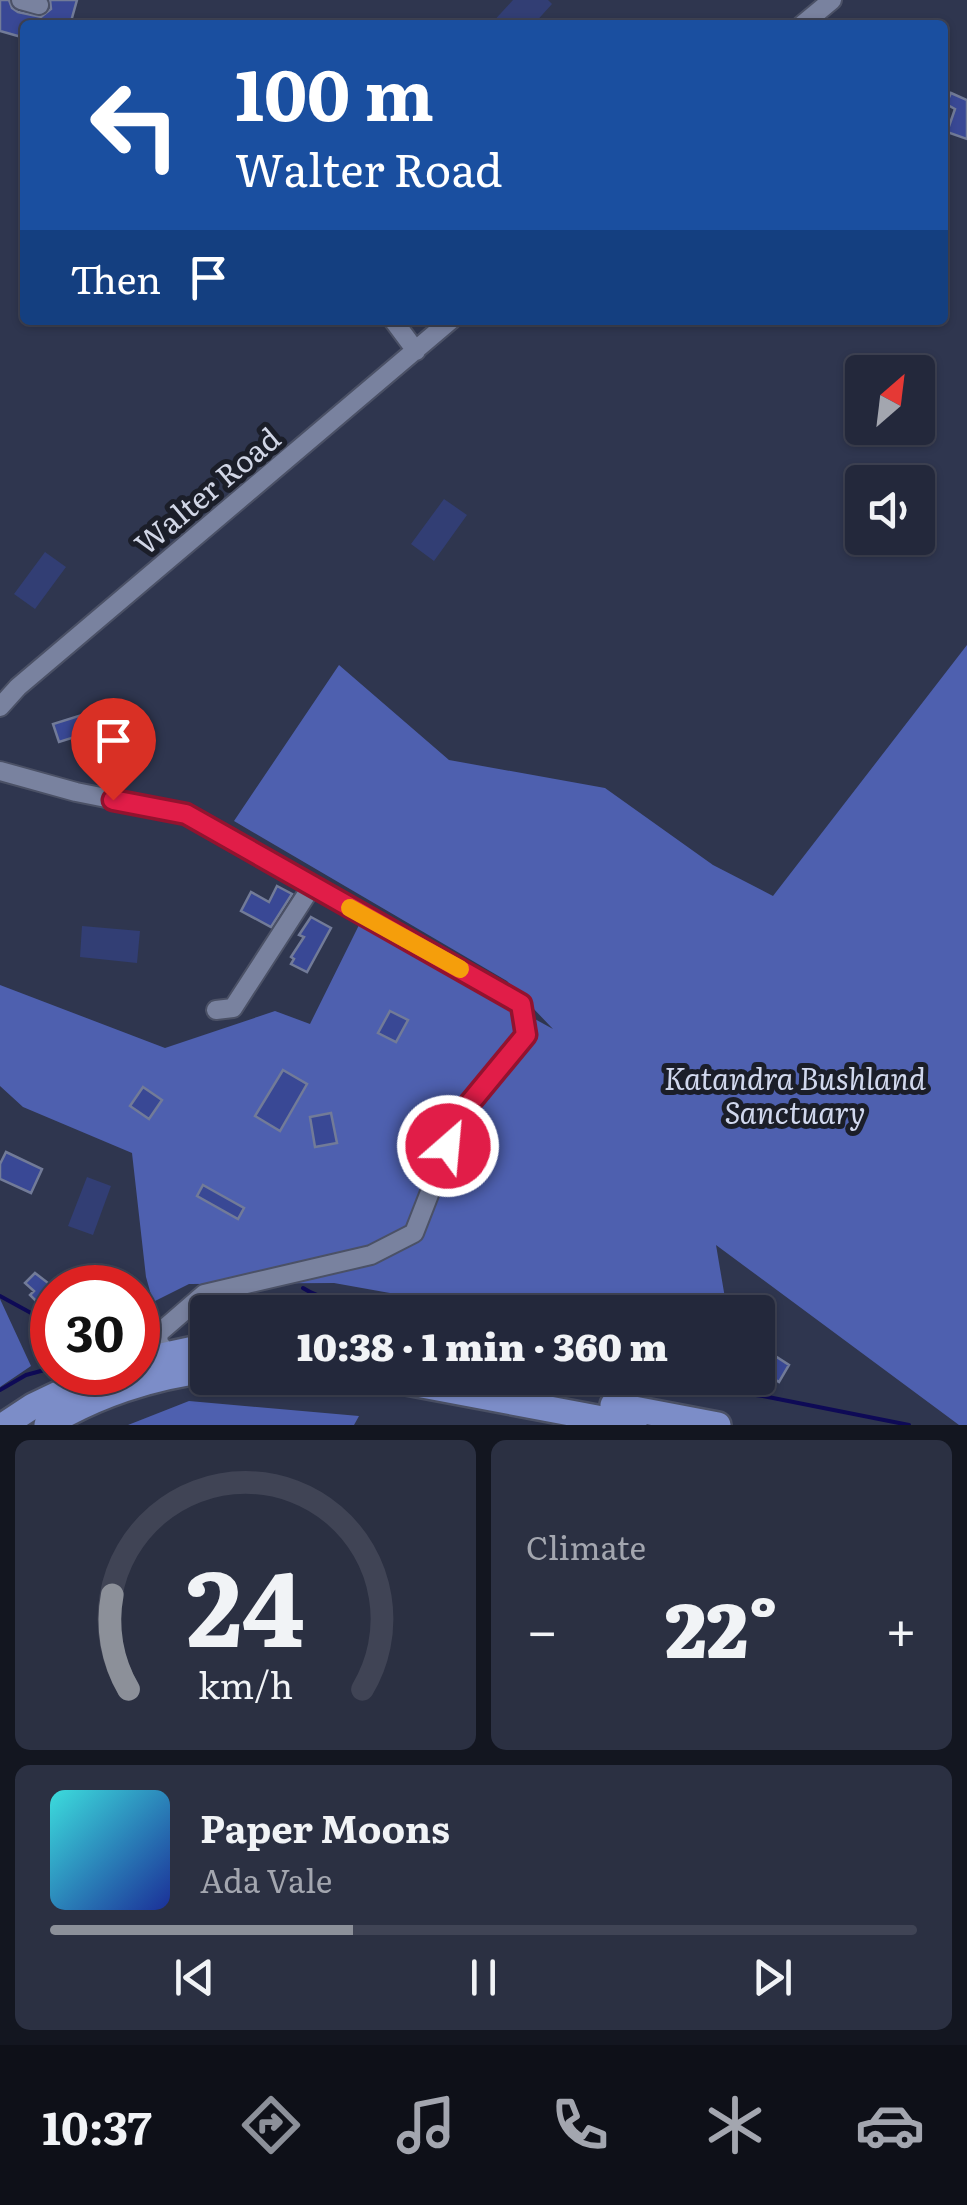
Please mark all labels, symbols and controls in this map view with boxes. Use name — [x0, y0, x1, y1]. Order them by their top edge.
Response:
text: 100 m — [235, 39, 434, 143]
icon: left — [70, 60, 200, 190]
text: Walter Road — [235, 134, 503, 201]
text: Then — [70, 249, 161, 306]
icon: arrive — [181, 250, 236, 305]
north arrow — [845, 355, 935, 445]
map controls — [845, 355, 935, 555]
street label: Walter Road — [124, 415, 289, 564]
button: sound — [845, 465, 935, 555]
pin — [71, 698, 156, 801]
icon: arrive — [86, 713, 141, 768]
park label: Katandra Bushland Sanctuary — [664, 1055, 927, 1133]
position arrow — [396, 1094, 500, 1198]
speed limit sign: 30 — [30, 1265, 160, 1395]
text: 10:38 · 1 min · 360 m — [297, 1316, 668, 1373]
text: Climate — [526, 1522, 646, 1570]
text: 24 — [186, 1525, 305, 1679]
text: 22° — [665, 1570, 778, 1681]
text: − — [526, 1586, 558, 1668]
text: + — [885, 1586, 917, 1668]
text: km/h — [198, 1657, 293, 1710]
text: Paper Moons — [200, 1798, 450, 1855]
text: Ada Vale — [200, 1855, 332, 1903]
icon: previous — [167, 1950, 222, 2005]
icon: pause — [456, 1950, 511, 2005]
icon: next — [745, 1950, 800, 2005]
icon: directions — [236, 2090, 306, 2160]
icon: music — [391, 2090, 461, 2160]
icon: phone — [545, 2090, 615, 2160]
icon: climate — [700, 2090, 770, 2160]
icon: car — [855, 2090, 925, 2160]
text: 10:37 — [42, 2092, 152, 2159]

